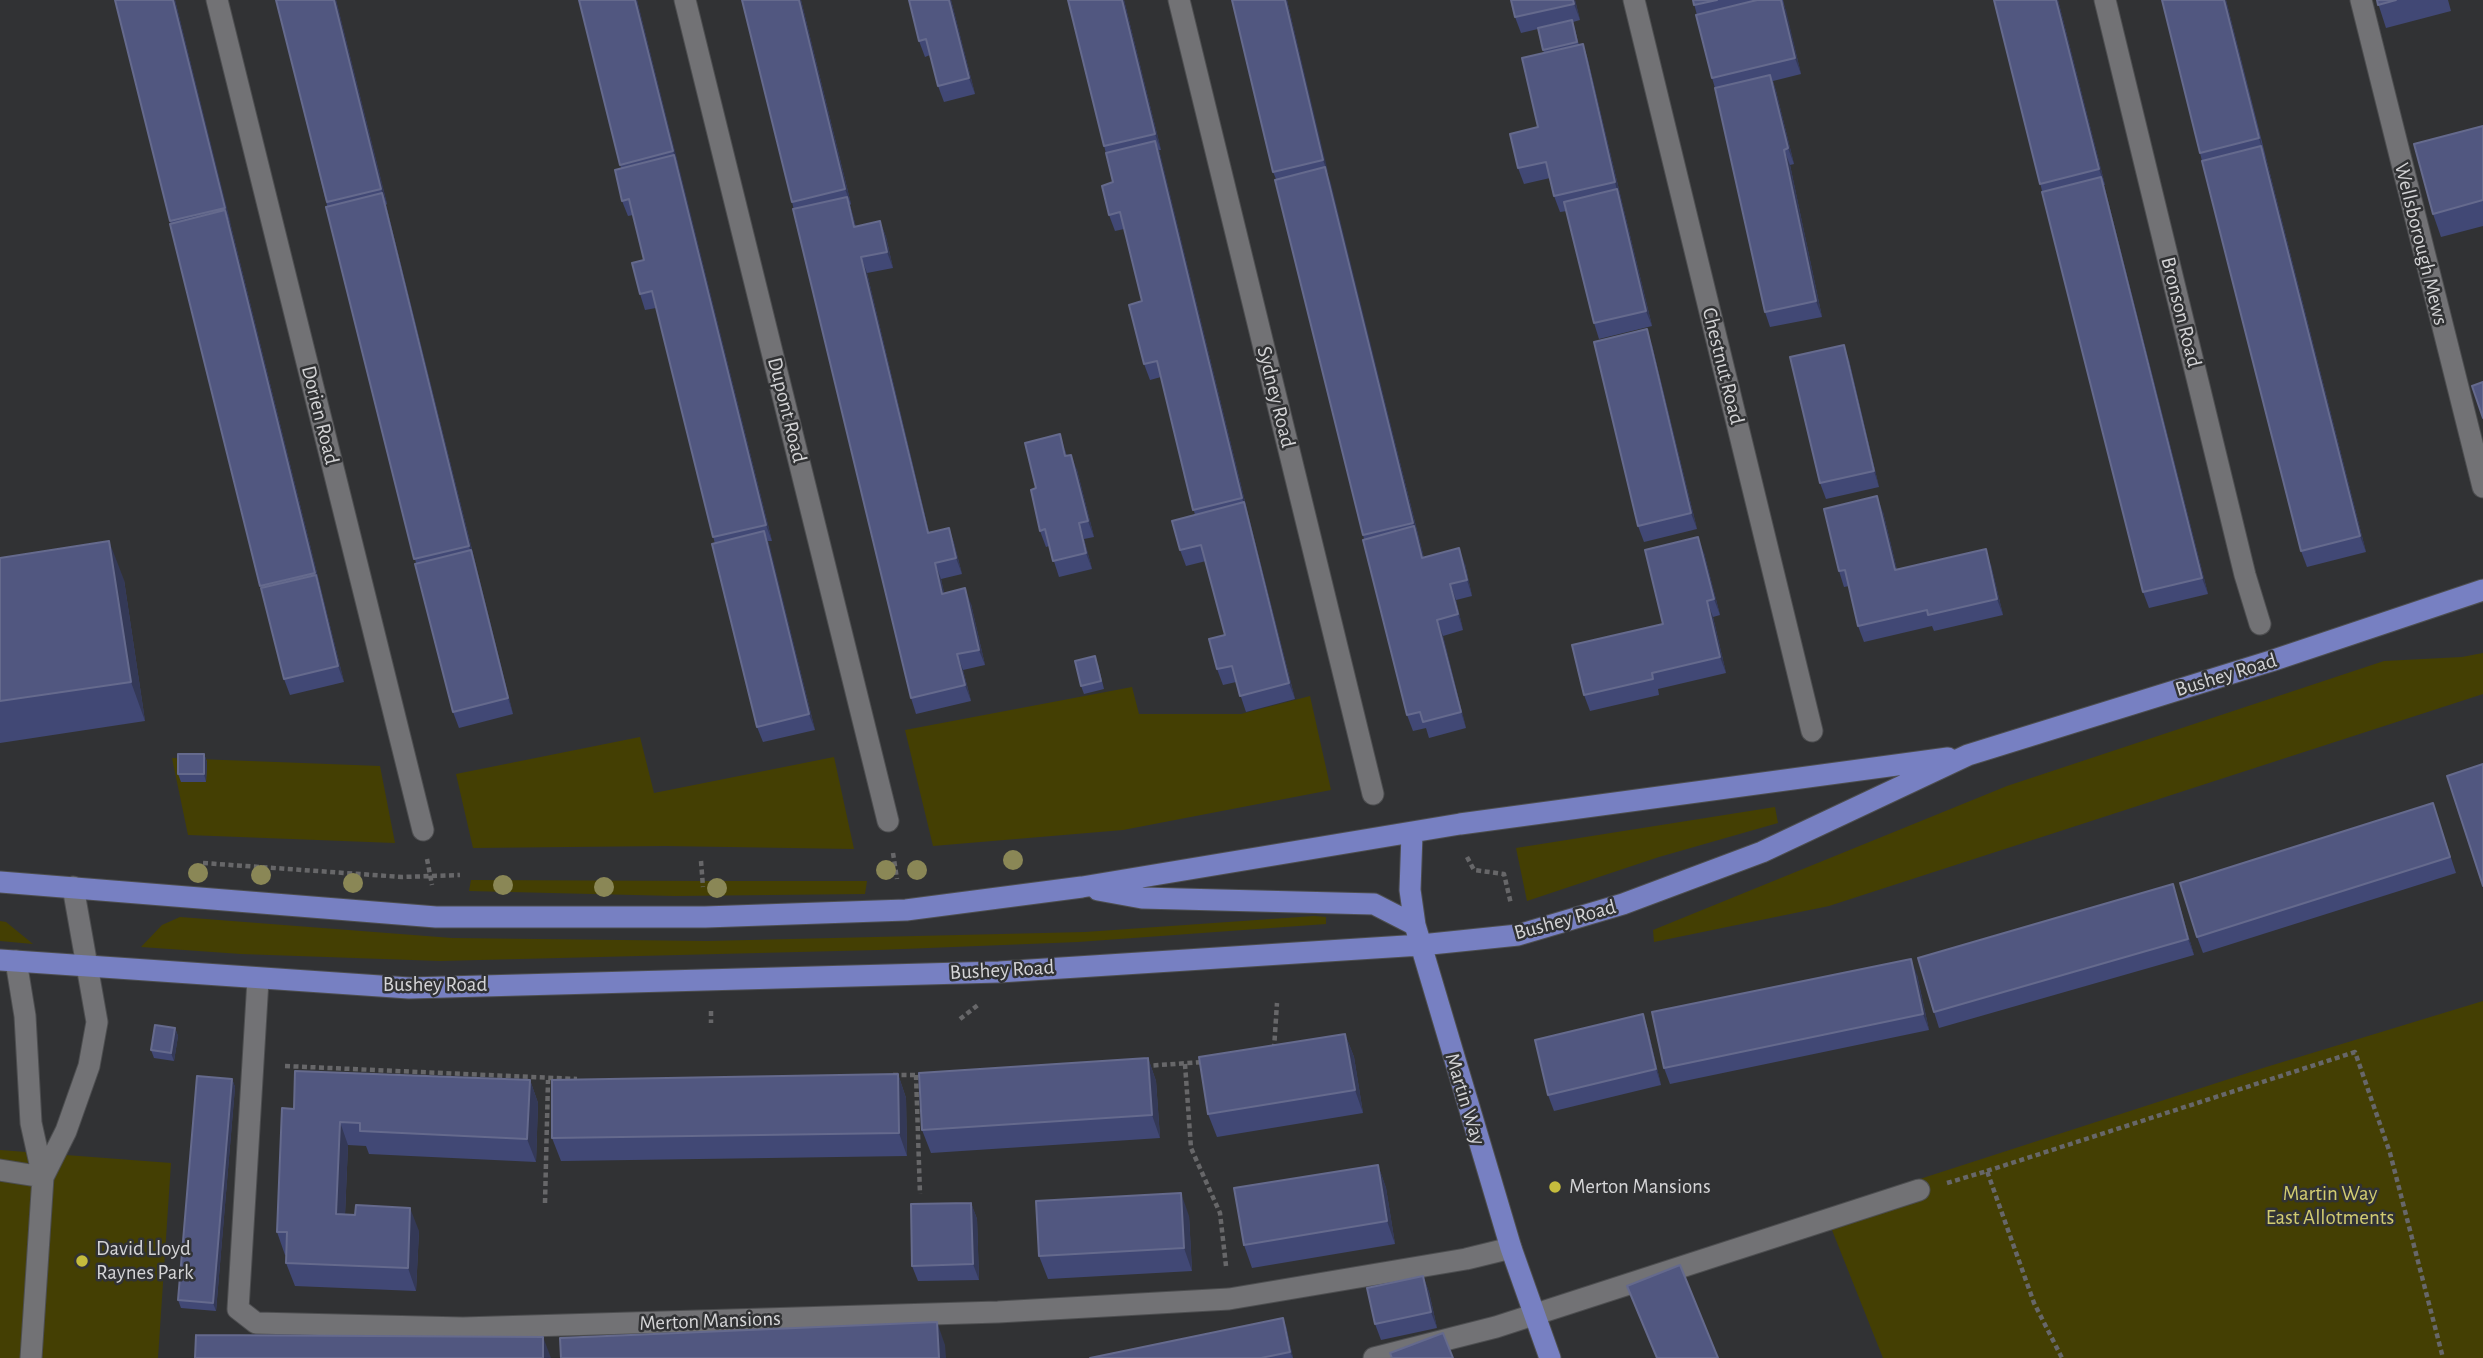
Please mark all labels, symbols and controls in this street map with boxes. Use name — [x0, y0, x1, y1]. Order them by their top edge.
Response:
street label: Wellsborough Mews — [2389, 160, 2453, 328]
street label: Bronson Road — [2155, 254, 2207, 370]
street label: Chestnut Road — [1696, 305, 1750, 427]
street label: Sydney Road — [1251, 344, 1301, 450]
street label: Dupont Road — [762, 355, 812, 465]
street label: Dorien Road — [296, 363, 344, 467]
street label: Bushey Road — [2172, 648, 2280, 702]
street label: Bushey Road — [1511, 894, 1619, 946]
street label: Bushey Road — [949, 955, 1055, 985]
street label: Bushey Road — [383, 972, 487, 998]
street label: Martin Way — [1439, 1050, 1491, 1148]
place label: Merton Mansions — [1569, 1174, 1711, 1200]
marker: Merton Mansions — [1547, 1179, 1563, 1195]
park label: Martin Way East Allotments — [2266, 1181, 2394, 1231]
place label: David Lloyd Raynes Park — [96, 1236, 194, 1286]
marker: David Lloyd Raynes Park — [74, 1253, 90, 1269]
street label: Merton Mansions — [639, 1306, 781, 1336]

